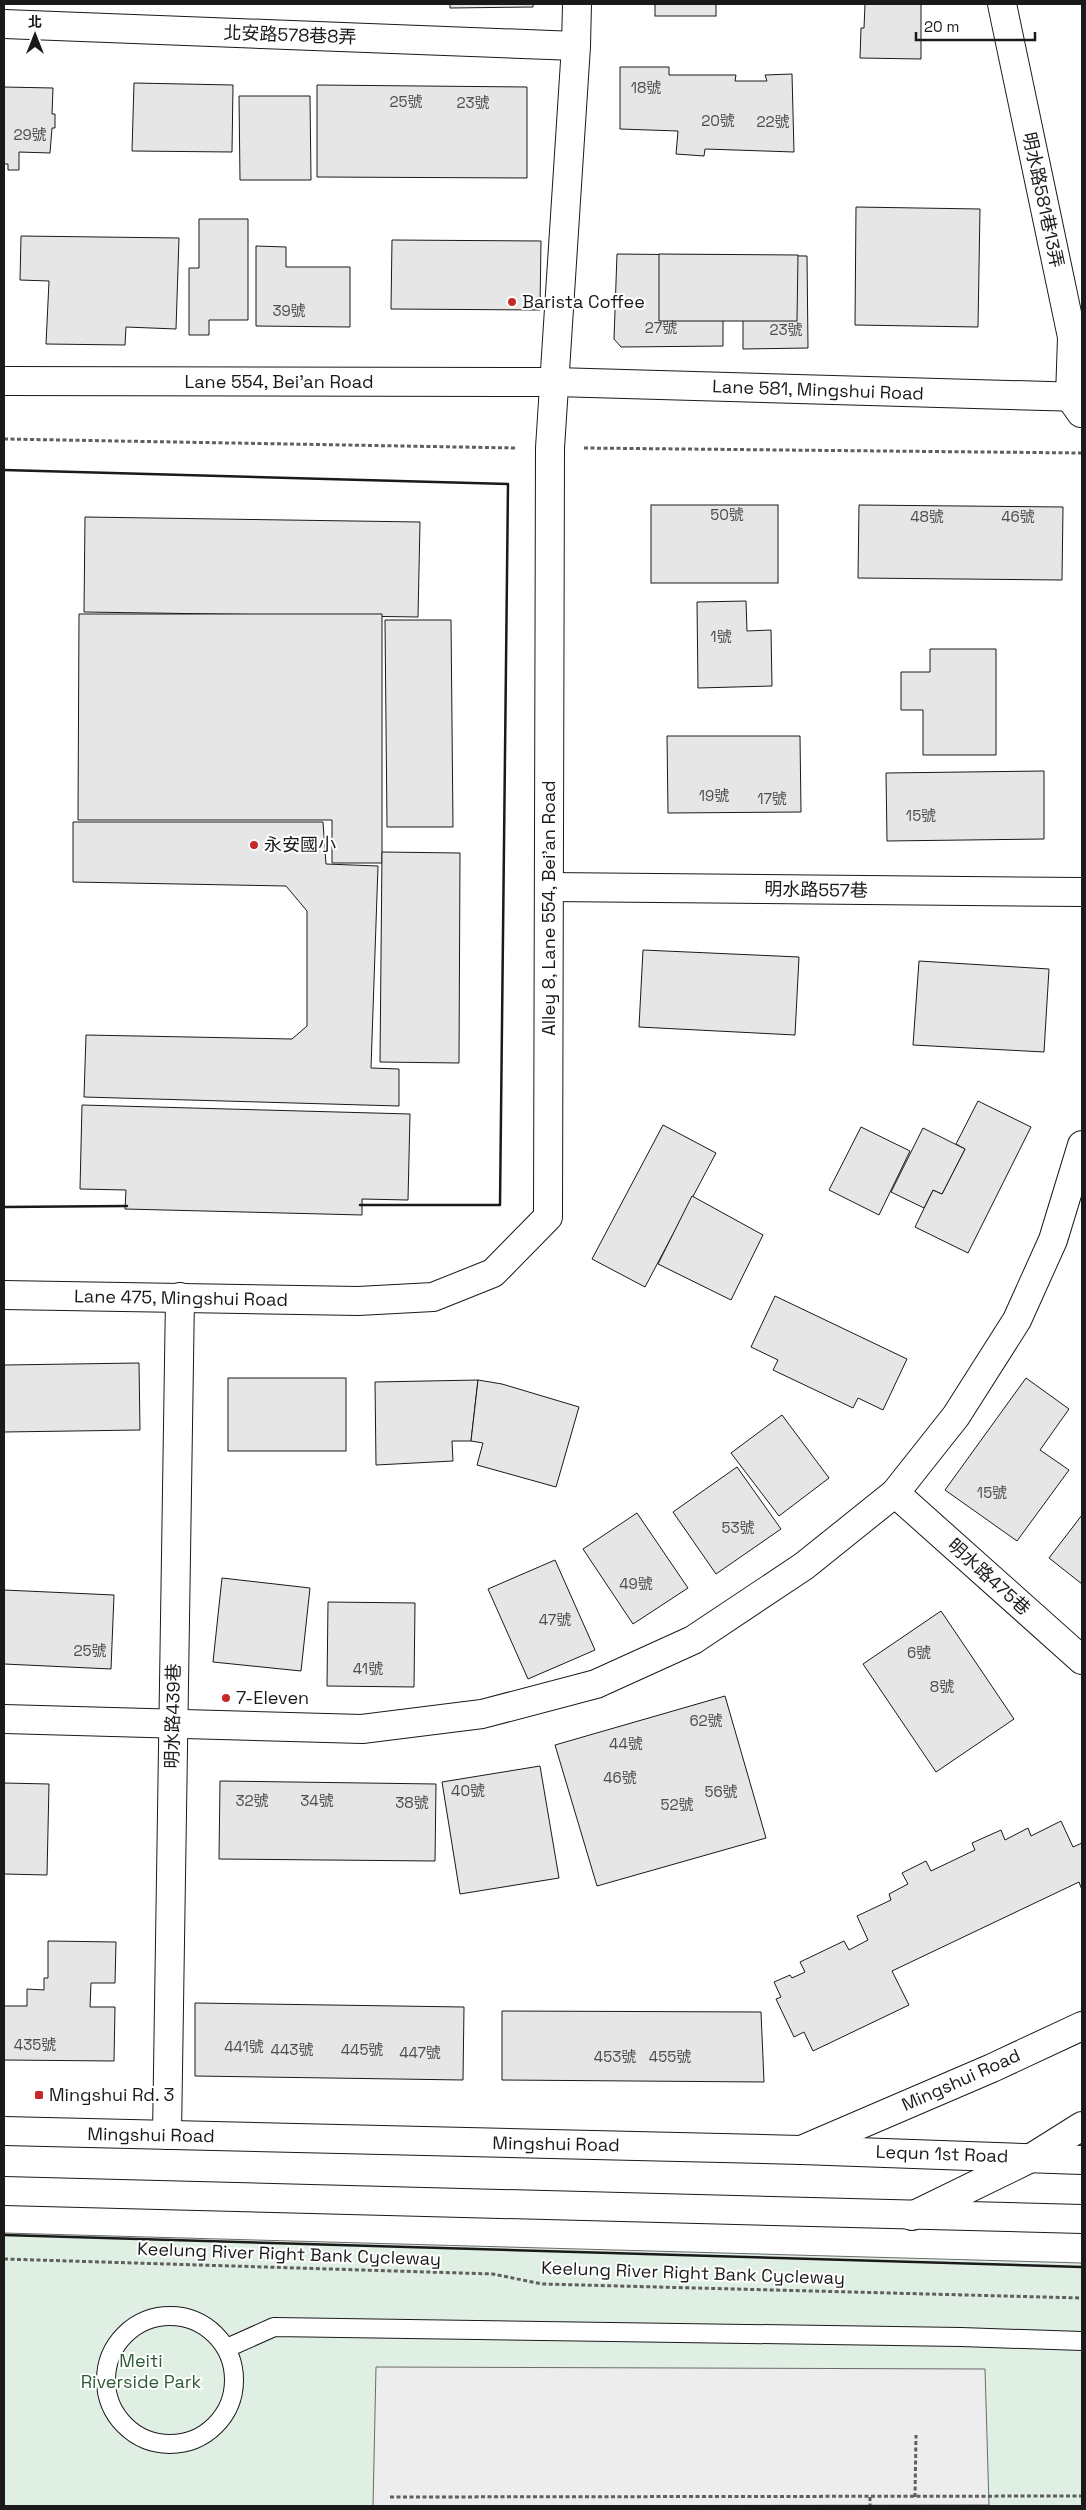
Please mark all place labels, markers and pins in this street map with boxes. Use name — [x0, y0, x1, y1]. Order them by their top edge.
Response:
place label: Barista Coffee — [522, 290, 645, 313]
marker: Barista Coffee — [506, 296, 518, 308]
place label: 永安國小 — [264, 833, 336, 856]
marker: 永安國小 — [248, 839, 260, 851]
place label: 7-Eleven — [236, 1686, 309, 1709]
marker: 7-Eleven — [220, 1692, 232, 1704]
place label: Mingshui Rd. 3 — [49, 2083, 174, 2106]
marker: Mingshui Rd. 3 — [33, 2089, 45, 2101]

